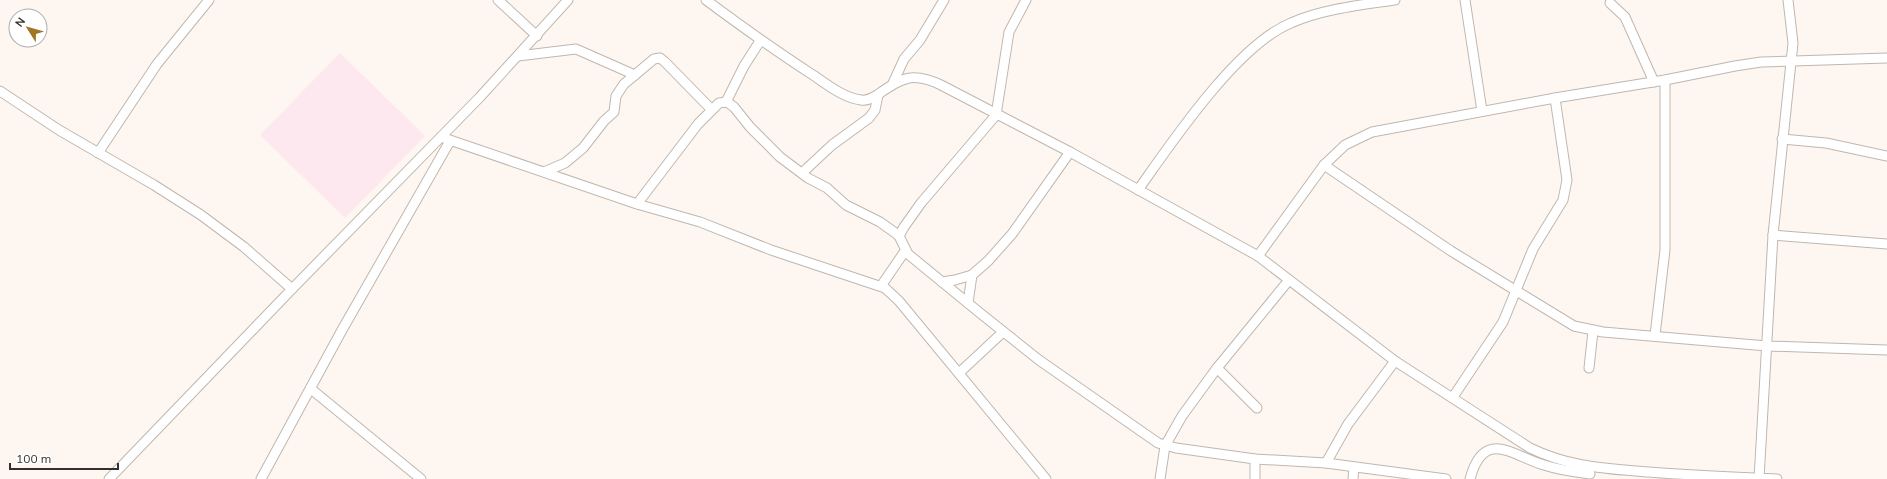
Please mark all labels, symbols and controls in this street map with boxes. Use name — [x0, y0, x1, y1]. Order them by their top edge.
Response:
north arrow — [8, 8, 48, 48]
text: N — [12, 14, 28, 30]
scale bar — [10, 445, 118, 471]
text: 100 m — [16, 451, 51, 466]

